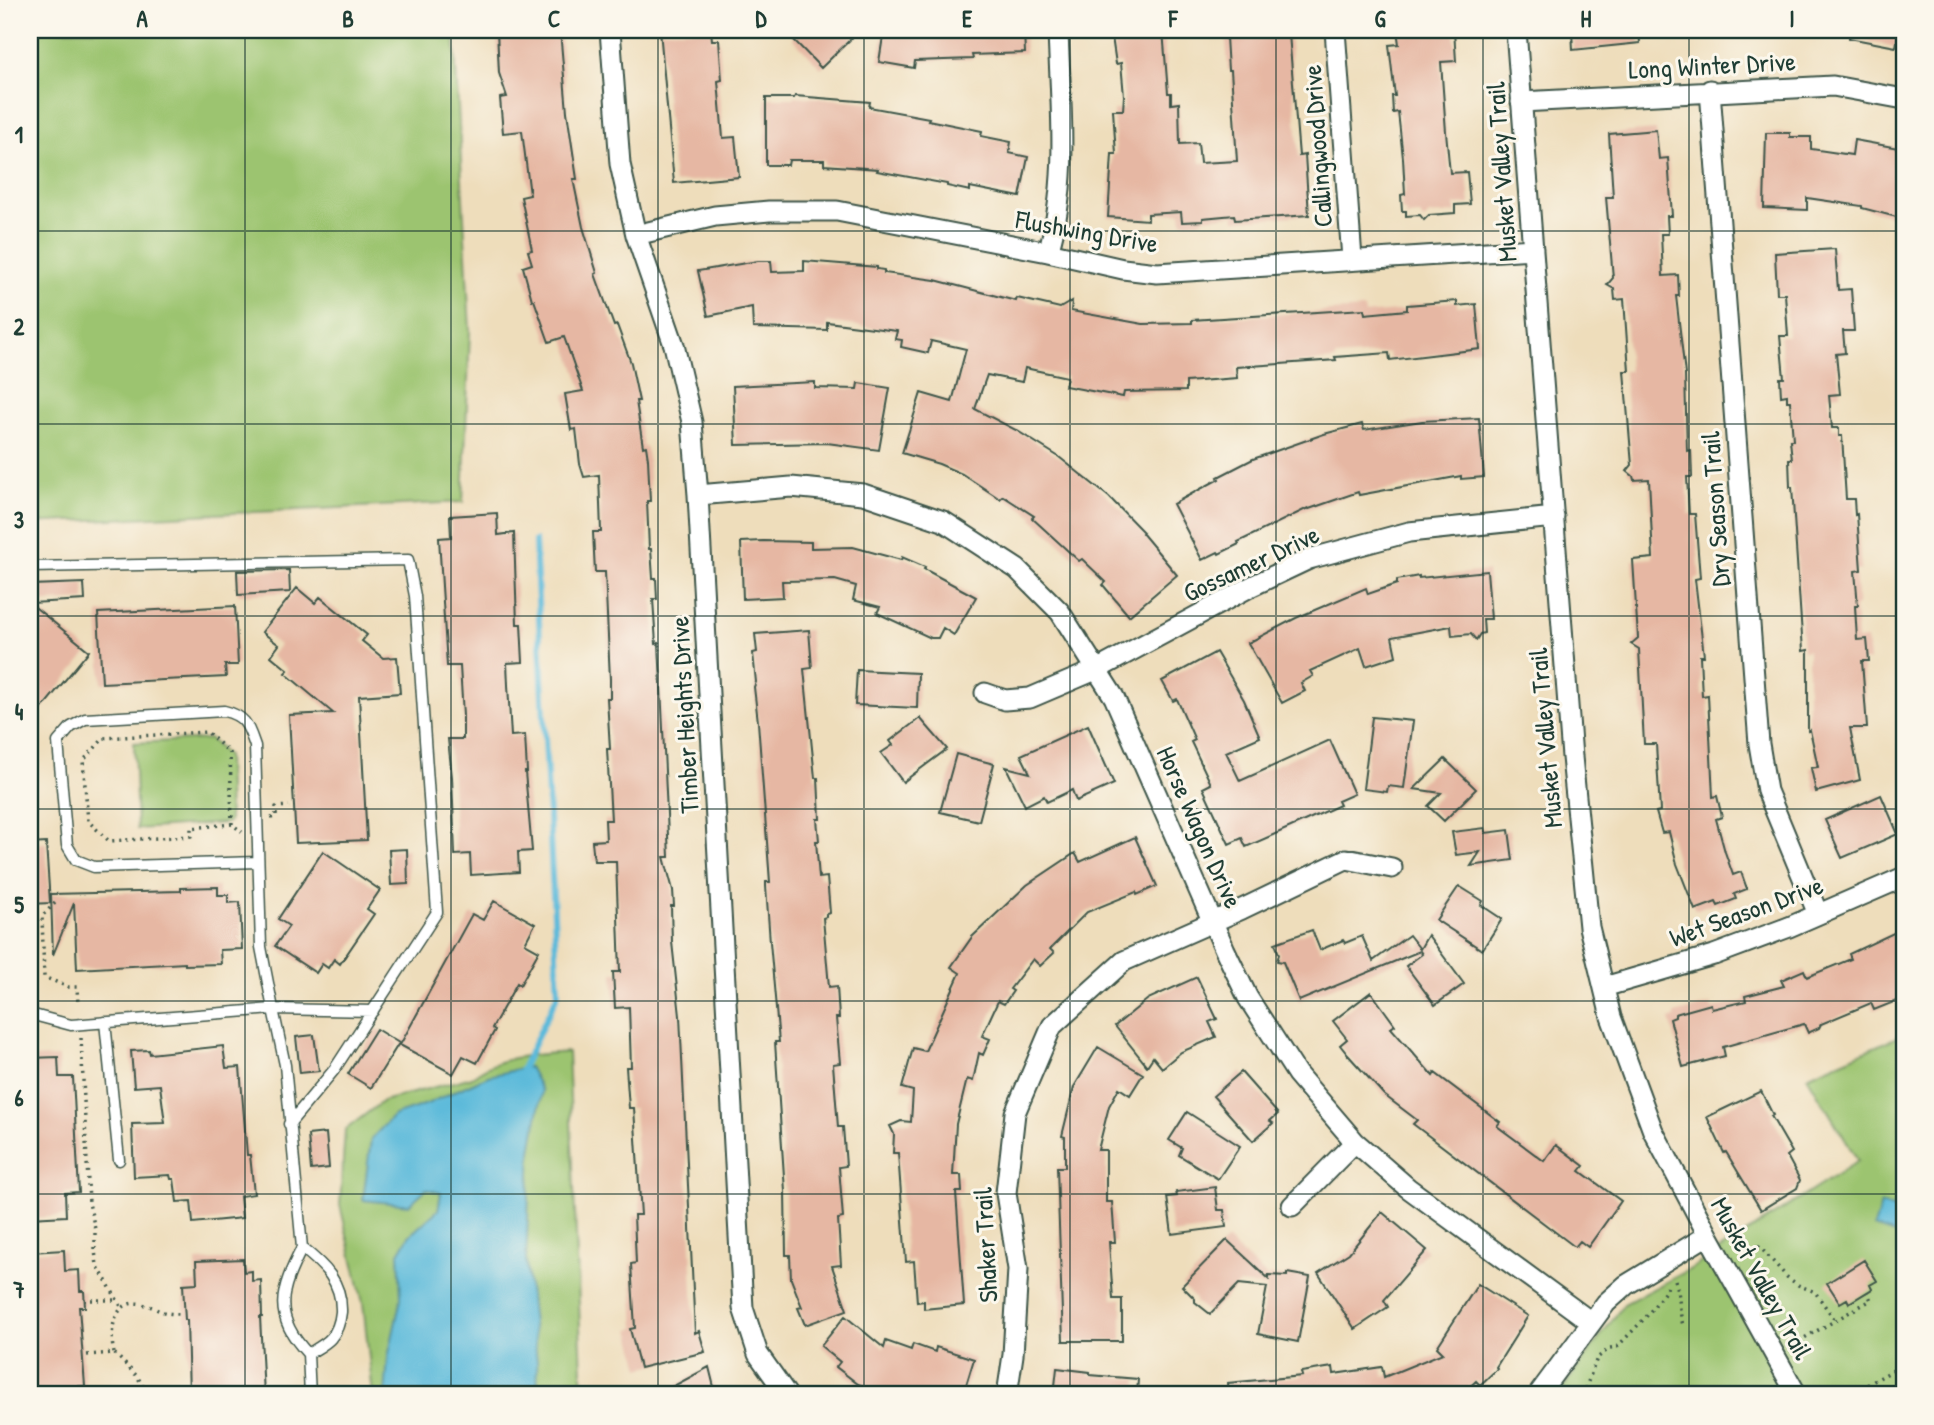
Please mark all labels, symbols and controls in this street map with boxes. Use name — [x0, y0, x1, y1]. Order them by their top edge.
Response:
text: A — [136, 3, 148, 34]
text: B — [342, 3, 354, 34]
text: C — [548, 3, 560, 34]
text: D — [756, 3, 768, 34]
text: E — [962, 3, 973, 34]
text: F — [1168, 3, 1179, 34]
text: G — [1374, 3, 1386, 34]
text: H — [1581, 3, 1592, 34]
text: I — [1789, 3, 1795, 34]
street label: Long Winter Drive — [1628, 43, 1796, 87]
street label: Callingwood Drive — [1294, 64, 1340, 228]
street label: Musket Valley Trail — [1477, 81, 1525, 263]
text: 1 — [15, 119, 23, 150]
street label: Flushwing Drive — [1012, 201, 1161, 261]
text: 2 — [14, 311, 25, 342]
street label: Dry Season Trail — [1692, 430, 1738, 588]
text: 3 — [14, 504, 24, 535]
street label: Gossamer Drive — [1177, 516, 1325, 610]
street label: Timber Heights Drive — [661, 616, 707, 814]
street label: Musket Valley Trail — [1520, 647, 1570, 829]
text: 4 — [15, 696, 24, 727]
street label: Horse Wagon Drive — [1149, 740, 1251, 914]
street label: Wet Season Drive — [1664, 867, 1828, 955]
text: 5 — [14, 889, 24, 920]
text: 6 — [14, 1082, 24, 1113]
street label: Shaker Trail — [965, 1186, 1005, 1303]
street label: Musket Valley Trail — [1703, 1191, 1821, 1365]
text: 7 — [12, 1274, 25, 1305]

